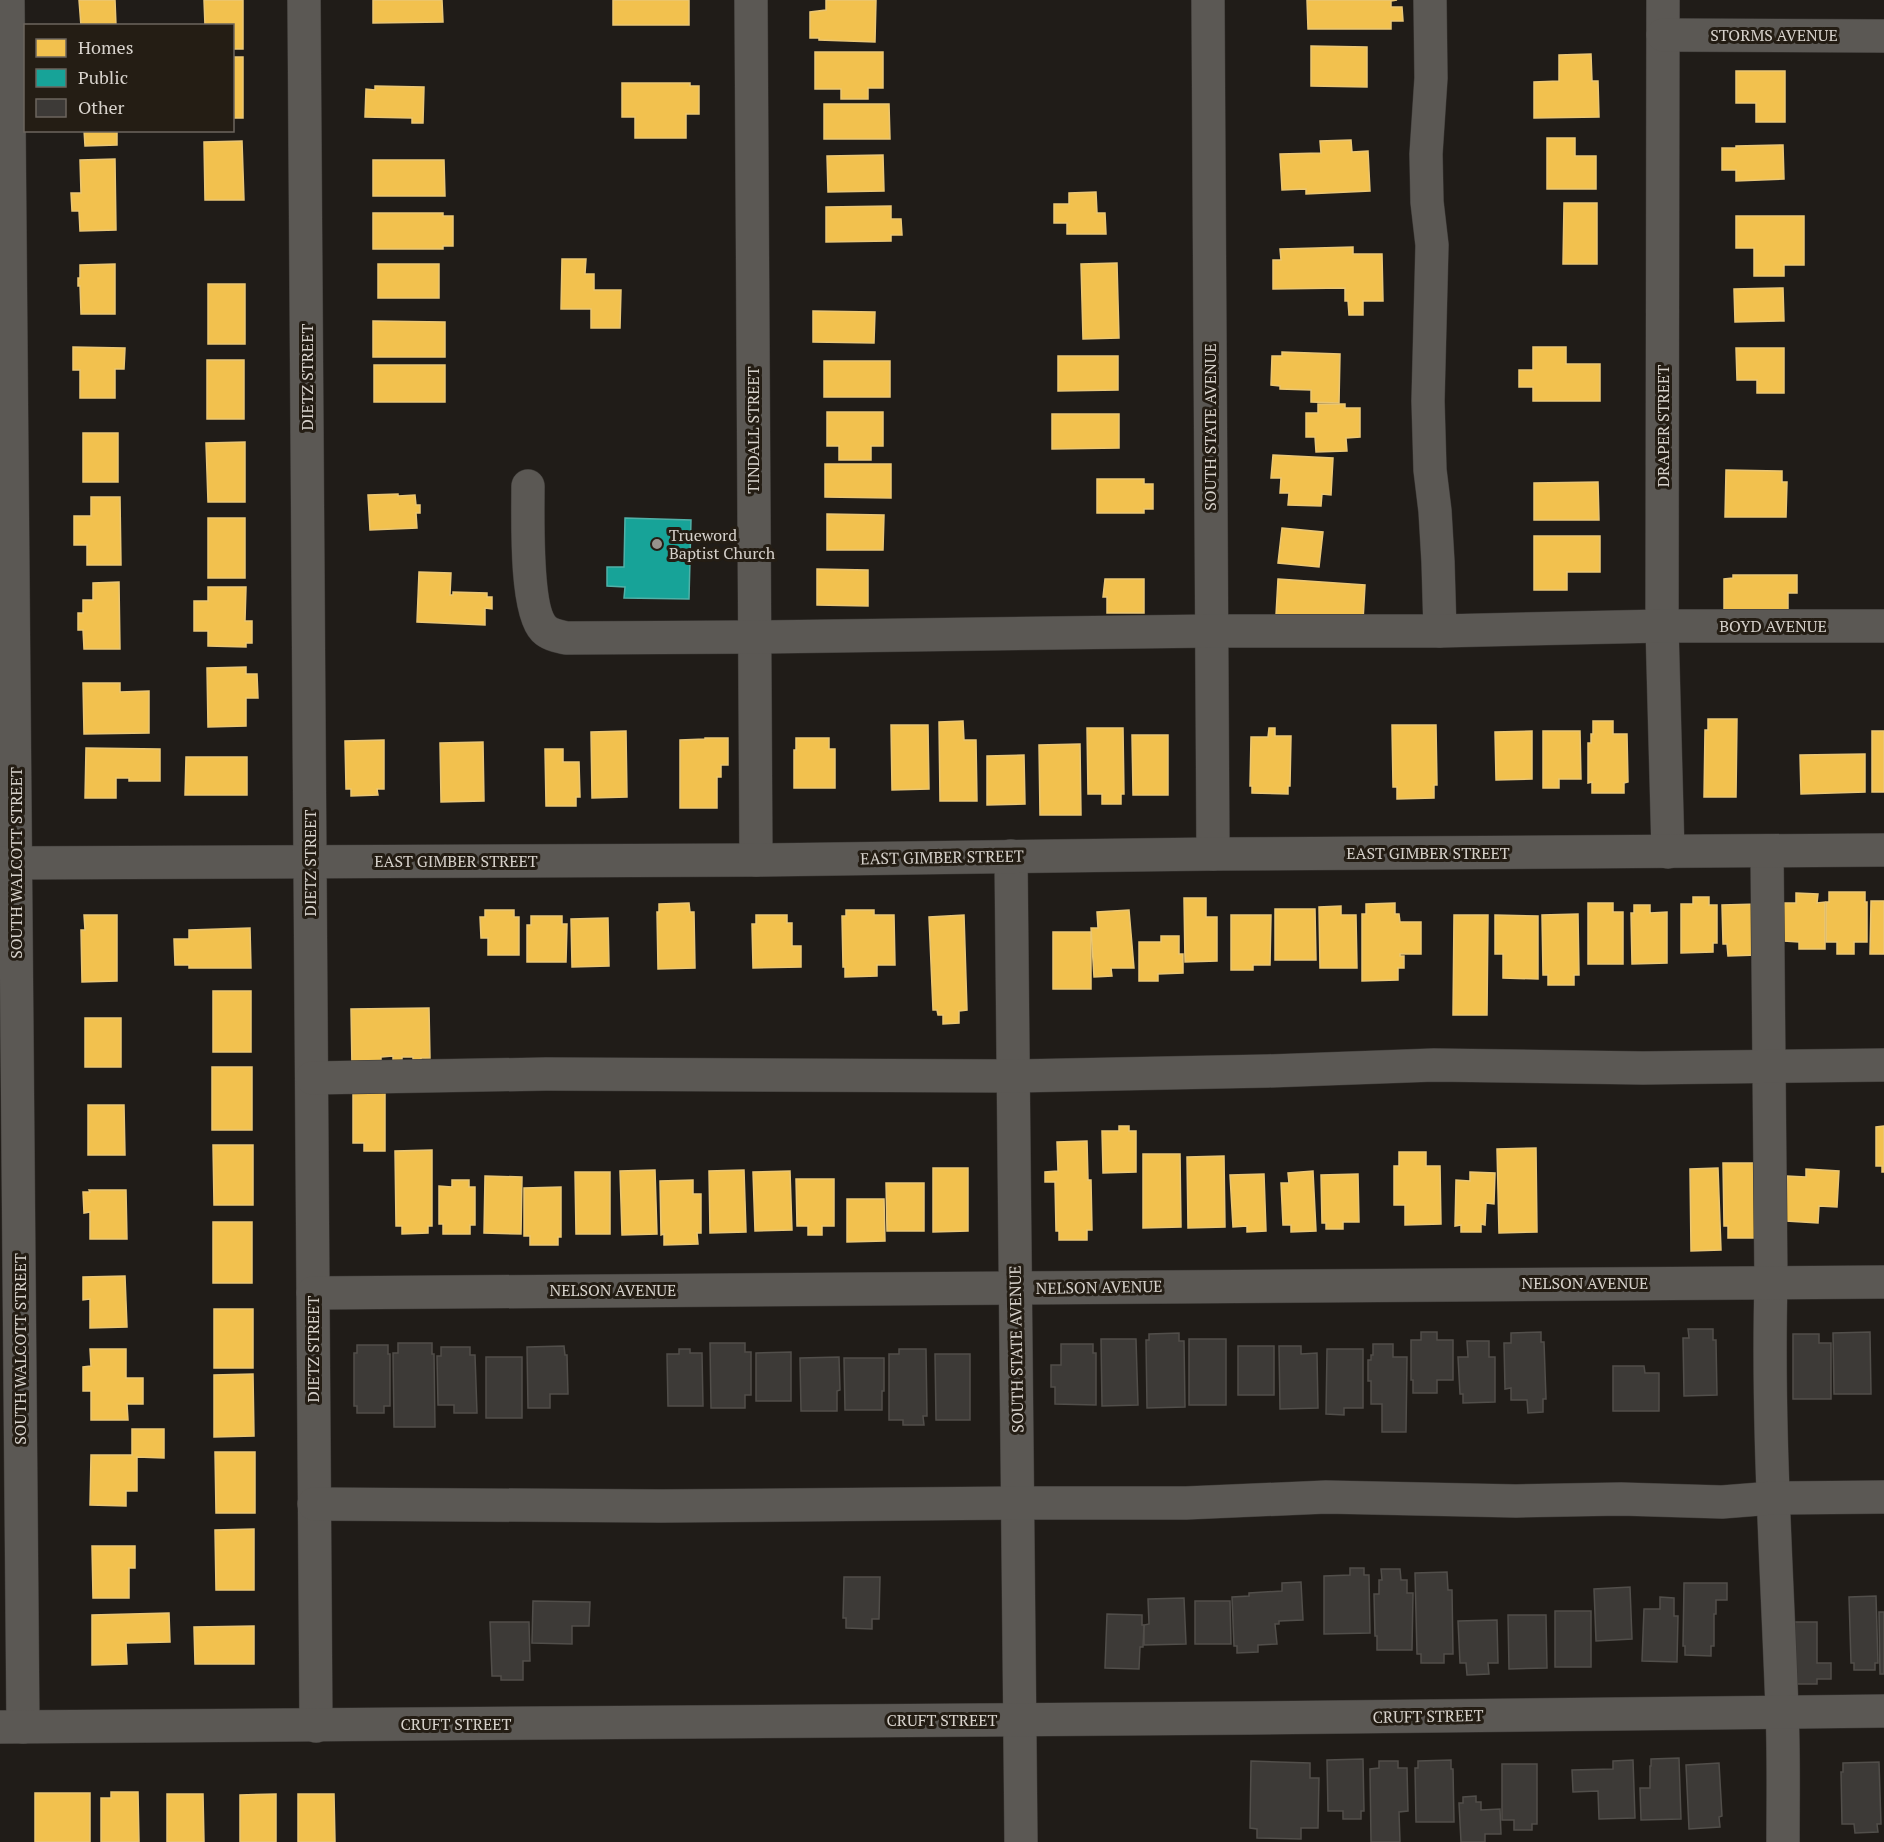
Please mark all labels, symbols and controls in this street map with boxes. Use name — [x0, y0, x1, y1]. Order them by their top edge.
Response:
legend — [24, 24, 234, 132]
street label: STORMS AVENUE — [1710, 24, 1838, 46]
text: Homes — [78, 35, 133, 59]
text: Public — [78, 65, 128, 89]
text: Other — [78, 95, 125, 119]
street label: DIETZ STREET — [296, 324, 318, 430]
street label: SOUTH STATE AVENUE — [1199, 343, 1221, 511]
street label: DRAPER STREET — [1652, 365, 1674, 487]
street label: TINDALL STREET — [742, 366, 764, 494]
place label: Trueword Baptist Church — [669, 524, 776, 564]
marker: Trueword Baptist Church — [650, 537, 664, 551]
street label: BOYD AVENUE — [1719, 615, 1827, 637]
street label: SOUTH WALCOTT STREET — [5, 767, 27, 959]
street label: DIETZ STREET — [299, 810, 321, 916]
street label: EAST GIMBER STREET — [1346, 842, 1510, 864]
street label: EAST GIMBER STREET — [860, 845, 1024, 869]
street label: EAST GIMBER STREET — [374, 850, 538, 872]
street label: SOUTH WALCOTT STREET — [9, 1253, 31, 1445]
street label: SOUTH STATE AVENUE — [1004, 1265, 1028, 1433]
street label: NELSON AVENUE — [1522, 1272, 1648, 1294]
street label: NELSON AVENUE — [1035, 1275, 1163, 1299]
street label: NELSON AVENUE — [550, 1279, 676, 1301]
street label: DIETZ STREET — [302, 1296, 324, 1402]
street label: CRUFT STREET — [1372, 1704, 1484, 1728]
street label: CRUFT STREET — [887, 1709, 998, 1731]
street label: CRUFT STREET — [401, 1713, 512, 1735]

